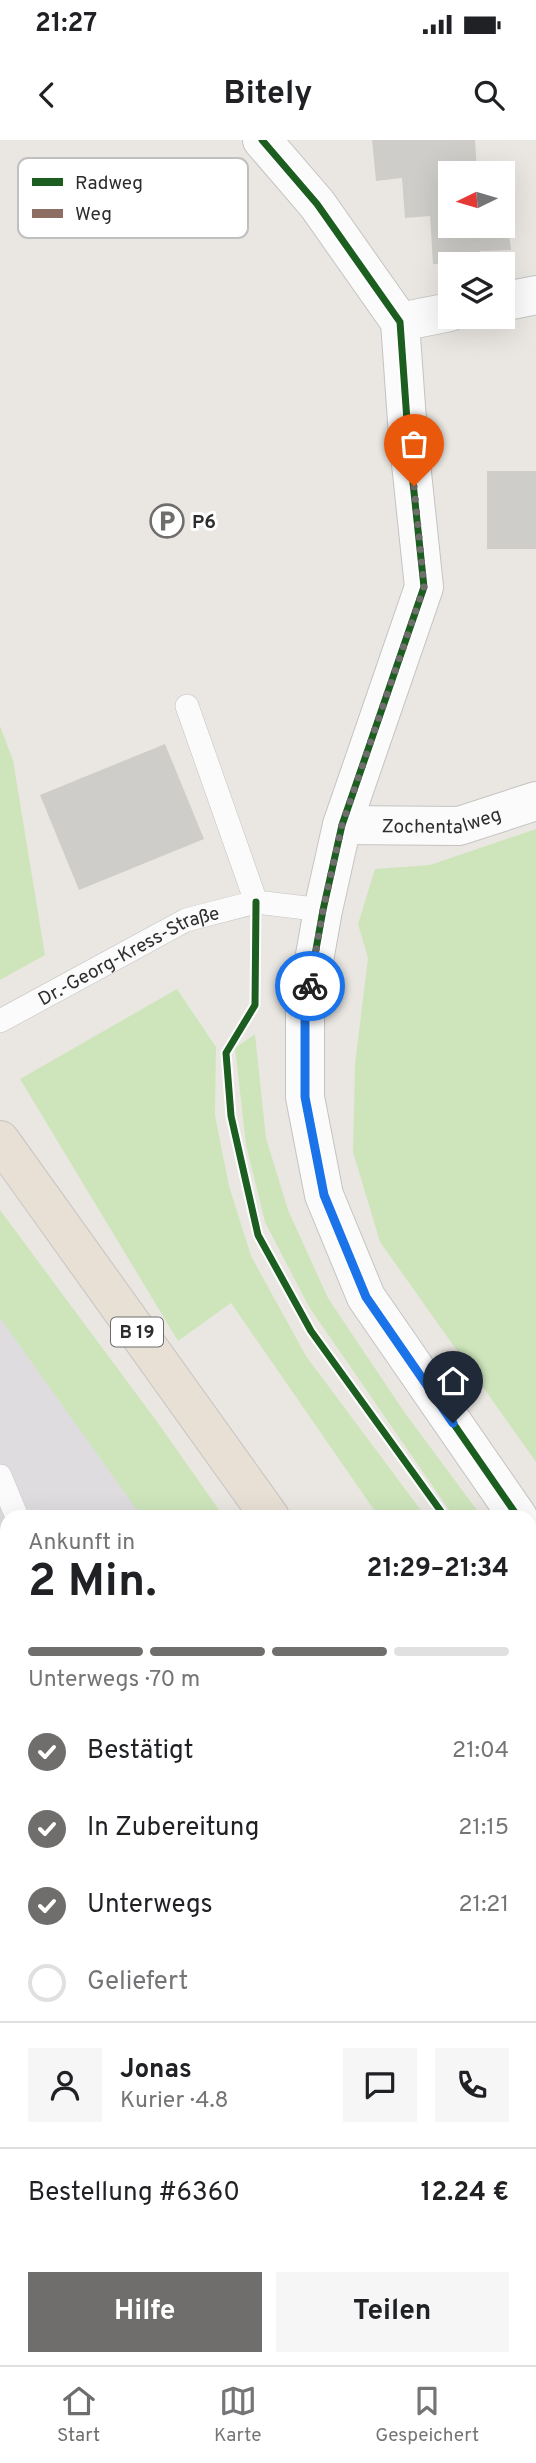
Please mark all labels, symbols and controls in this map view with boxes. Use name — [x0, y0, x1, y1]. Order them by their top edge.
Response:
text: 21:27 — [35, 8, 97, 41]
text: Bitely — [224, 75, 312, 115]
icon: back — [28, 76, 66, 114]
icon: search — [470, 76, 508, 114]
legend — [18, 158, 248, 238]
north arrow — [438, 161, 514, 238]
map controls — [438, 161, 515, 329]
text: Radweg — [75, 172, 143, 196]
text: Weg — [75, 203, 112, 227]
button: layers — [438, 252, 515, 329]
pin — [384, 414, 444, 486]
icon: bag — [395, 425, 433, 463]
parking icon: P6 — [148, 502, 186, 540]
place label: P6 — [192, 511, 216, 535]
street label: Zochentalweg — [381, 803, 505, 840]
street label: Dr.-Georg-Kress-Straße — [34, 902, 222, 1012]
courier — [275, 951, 345, 1021]
icon: bike — [291, 967, 329, 1005]
road number: B 19 — [111, 1317, 163, 1346]
pin — [423, 1351, 483, 1423]
icon: home — [434, 1362, 472, 1400]
text: Ankunft in — [28, 1529, 135, 1558]
text: 21:29–21:34 — [367, 1553, 509, 1586]
text: 2 Min. — [28, 1554, 157, 1613]
text: Unterwegs · 70 m — [28, 1666, 200, 1695]
icon: check — [28, 1733, 66, 1771]
text: Bestätigt — [87, 1735, 194, 1768]
text: 21:04 — [452, 1737, 509, 1766]
icon: check — [28, 1810, 66, 1848]
text: In Zubereitung — [87, 1812, 259, 1845]
text: 21:15 — [458, 1814, 509, 1843]
icon: check — [28, 1887, 66, 1925]
text: Unterwegs — [87, 1889, 213, 1922]
text: 21:21 — [459, 1891, 509, 1920]
text: Geliefert — [87, 1966, 188, 1999]
button: person — [28, 2048, 102, 2122]
button: chat — [343, 2048, 417, 2122]
button: phone — [435, 2048, 509, 2122]
text: Jonas — [120, 2054, 192, 2087]
text: Kurier · 4.8 — [120, 2087, 229, 2116]
text: Bestellung #6360 — [28, 2177, 240, 2210]
text: 12.24 € — [421, 2177, 509, 2210]
button: Hilfe — [28, 2272, 262, 2352]
button: Teilen — [276, 2272, 509, 2352]
tab: Start — [57, 2382, 100, 2448]
tab: Karte — [214, 2382, 261, 2448]
tab: Gespeichert — [375, 2382, 479, 2448]

